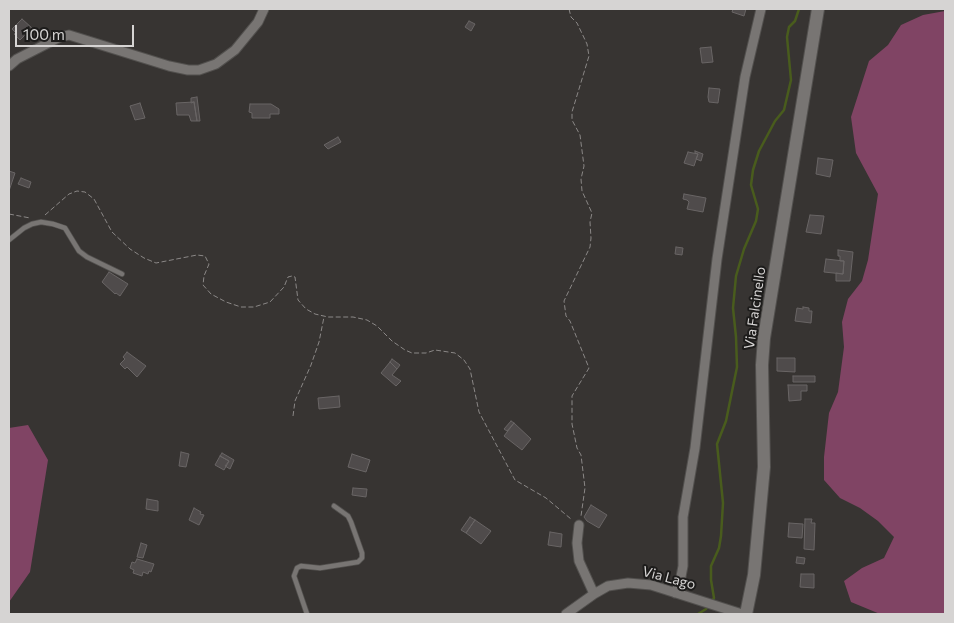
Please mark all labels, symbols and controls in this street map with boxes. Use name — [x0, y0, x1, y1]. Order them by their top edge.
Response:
scale bar — [18, 15, 136, 47]
text: 100 m — [23, 25, 65, 43]
street label: Via Falcinello — [741, 266, 769, 350]
street label: Via Lago — [641, 563, 697, 593]

